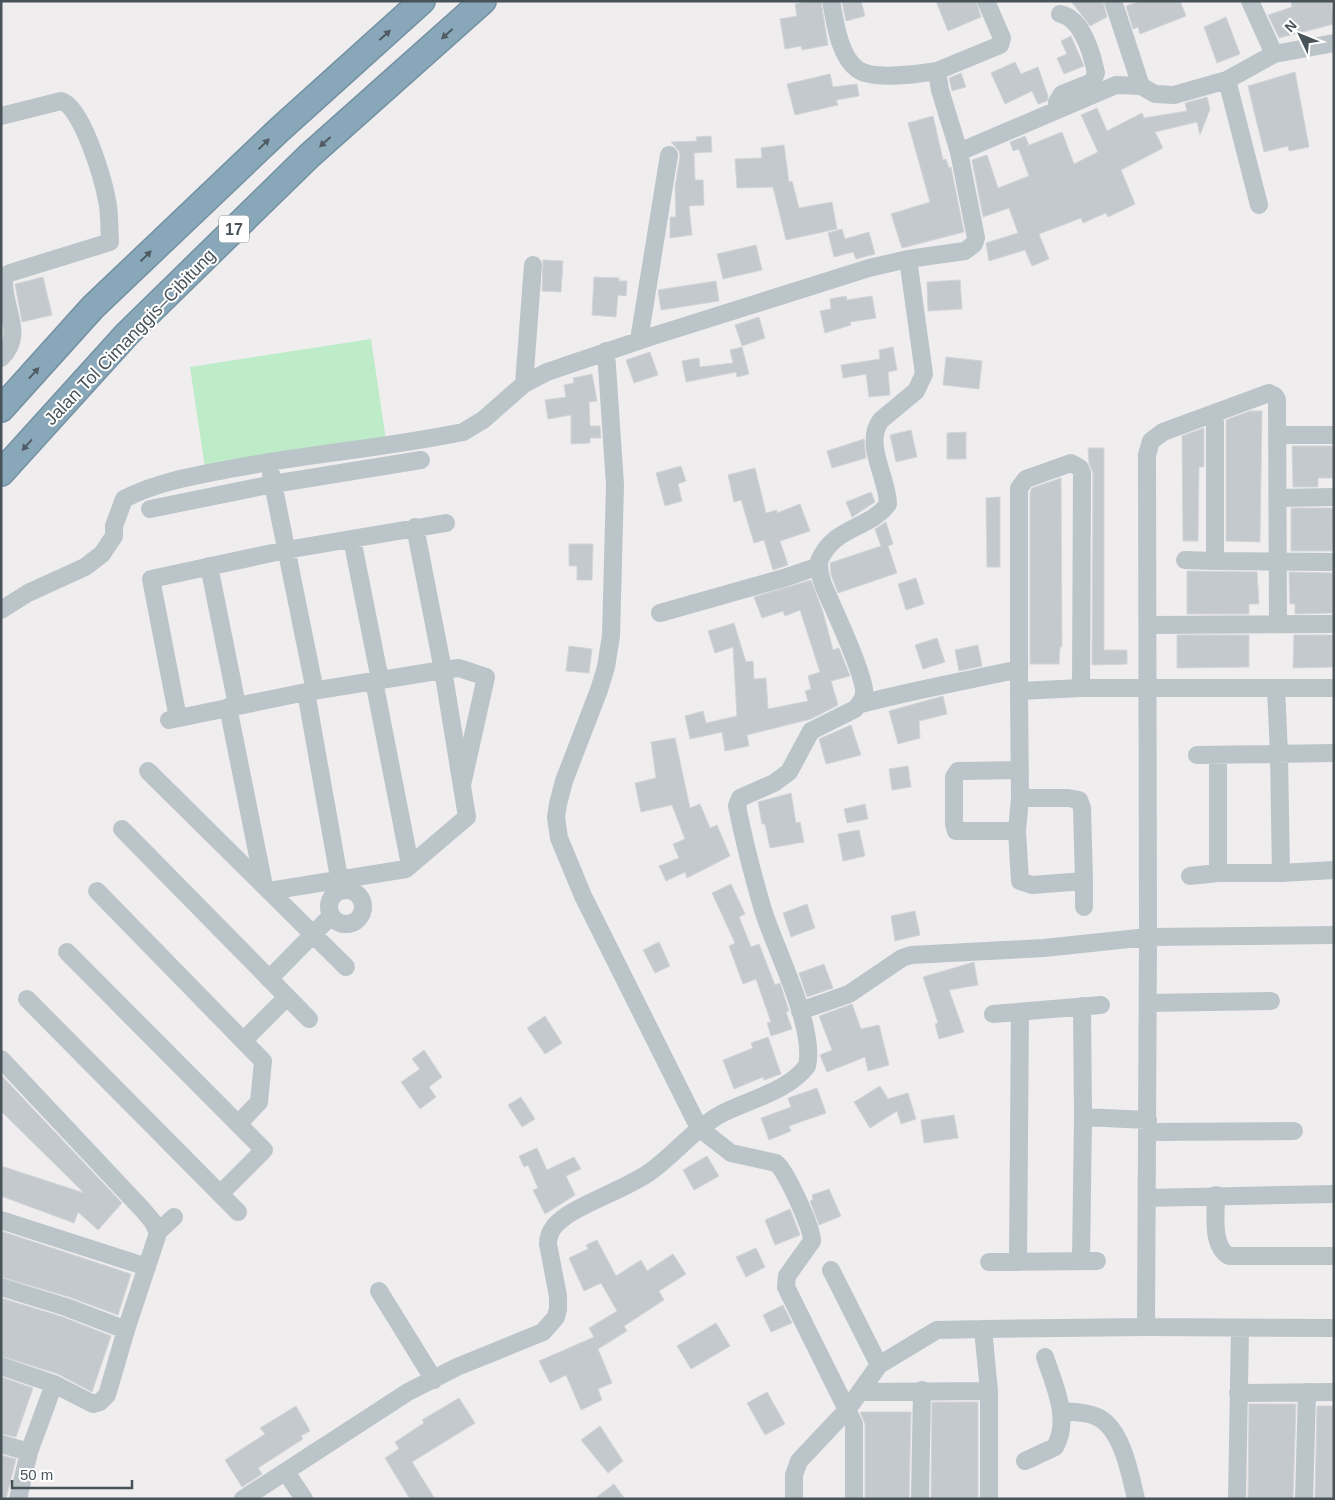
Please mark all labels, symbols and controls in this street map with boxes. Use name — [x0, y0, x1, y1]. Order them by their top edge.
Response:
north arrow — [1275, 10, 1325, 60]
text: N — [1281, 17, 1300, 35]
one-way arrow — [441, 28, 453, 40]
one-way arrow — [378, 29, 390, 41]
one-way arrow — [320, 136, 332, 148]
one-way arrow — [258, 138, 270, 150]
road number: 17 — [219, 215, 249, 242]
street label: Jalan Tol Cimanggis–Cibitung — [41, 245, 219, 429]
one-way arrow — [140, 250, 152, 262]
one-way arrow — [28, 367, 40, 379]
one-way arrow — [21, 438, 33, 450]
scale bar — [12, 1458, 132, 1490]
text: 50 m — [20, 1466, 53, 1483]

